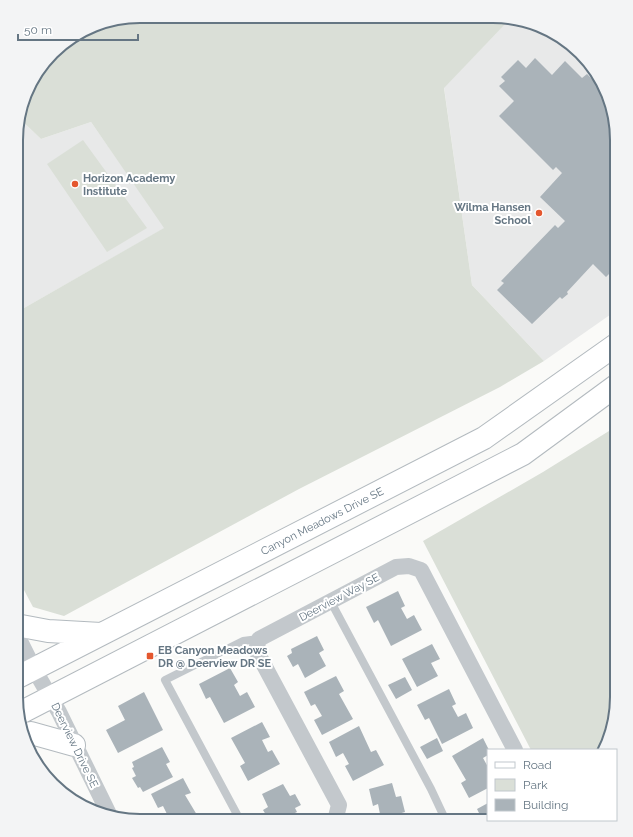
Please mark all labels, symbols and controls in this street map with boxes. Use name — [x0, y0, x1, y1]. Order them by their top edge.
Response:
scale bar — [18, 16, 138, 42]
text: 50 m — [24, 23, 52, 37]
place label: Horizon Academy Institute — [83, 172, 175, 198]
marker: Horizon Academy Institute — [70, 179, 80, 189]
place label: Wilma Hansen School — [454, 201, 532, 227]
marker: Wilma Hansen School — [534, 208, 544, 218]
street label: Canyon Meadows Drive SE — [259, 485, 386, 558]
street label: Deerview Way SE — [297, 571, 382, 624]
place label: EB Canyon Meadows DR @ Deerview DR SE — [158, 644, 271, 670]
marker: EB Canyon Meadows DR @ Deerview DR SE — [145, 651, 155, 661]
street label: Deerview Drive SE — [48, 701, 101, 790]
legend — [487, 749, 617, 821]
text: Road — [523, 758, 552, 772]
text: Park — [523, 778, 548, 792]
text: Building — [523, 798, 569, 812]

